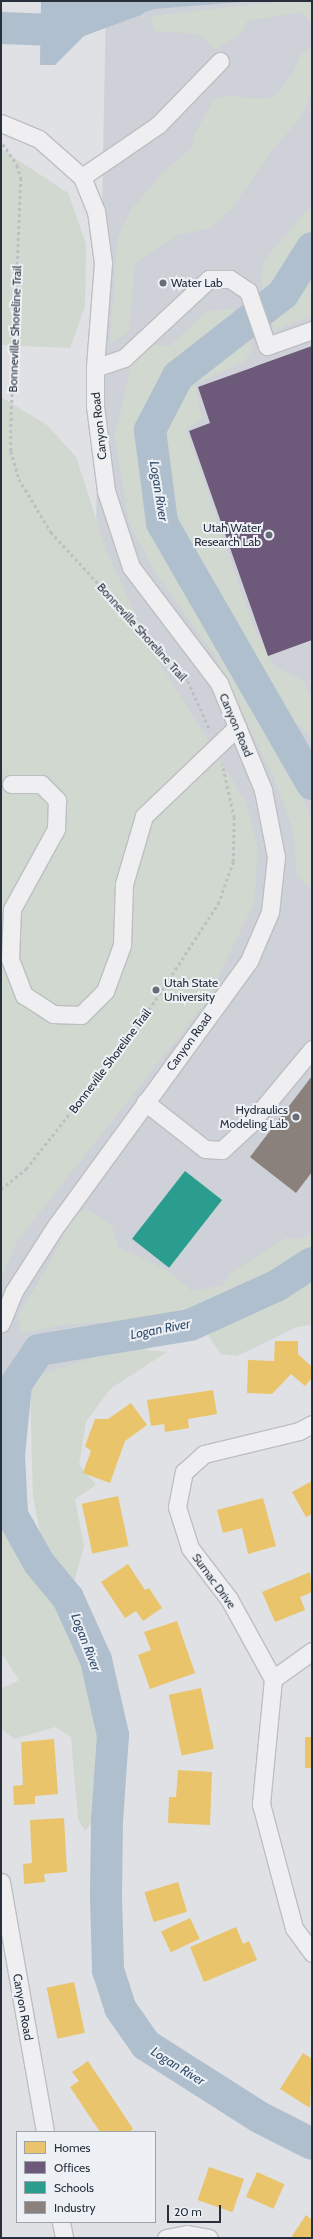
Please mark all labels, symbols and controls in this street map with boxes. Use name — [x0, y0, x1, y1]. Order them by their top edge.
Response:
street label: Bonneville Shoreline Trail — [6, 265, 24, 393]
place label: Water Lab — [171, 276, 223, 290]
marker: Water Lab — [158, 278, 168, 288]
street label: Canyon Road — [88, 392, 110, 460]
water label: Logan River — [147, 460, 171, 522]
place label: Utah Water Research Lab — [194, 521, 261, 549]
marker: Utah Water Research Lab — [264, 530, 274, 540]
street label: Bonneville Shoreline Trail — [94, 580, 190, 684]
street label: Canyon Road — [216, 691, 256, 759]
place label: Utah State University — [164, 976, 218, 1004]
marker: Utah State University — [151, 985, 161, 995]
street label: Bonneville Shoreline Trail — [66, 1006, 154, 1116]
street label: Canyon Road — [163, 1010, 215, 1074]
place label: Hydraulics Modeling Lab — [220, 1103, 288, 1131]
marker: Hydraulics Modeling Lab — [291, 1112, 301, 1122]
water label: Logan River — [129, 1316, 191, 1342]
street label: Sumac Drive — [189, 1551, 239, 1611]
water label: Logan River — [68, 1611, 104, 1673]
street label: Canyon Road — [10, 1972, 36, 2042]
water label: Logan River — [148, 2043, 208, 2089]
legend — [16, 2131, 156, 2223]
text: Homes — [54, 2140, 91, 2155]
text: Offices — [54, 2160, 90, 2175]
text: Schools — [54, 2180, 94, 2195]
scale bar — [169, 2197, 223, 2223]
text: Industry — [54, 2200, 95, 2215]
text: 20 m — [174, 2204, 202, 2219]

